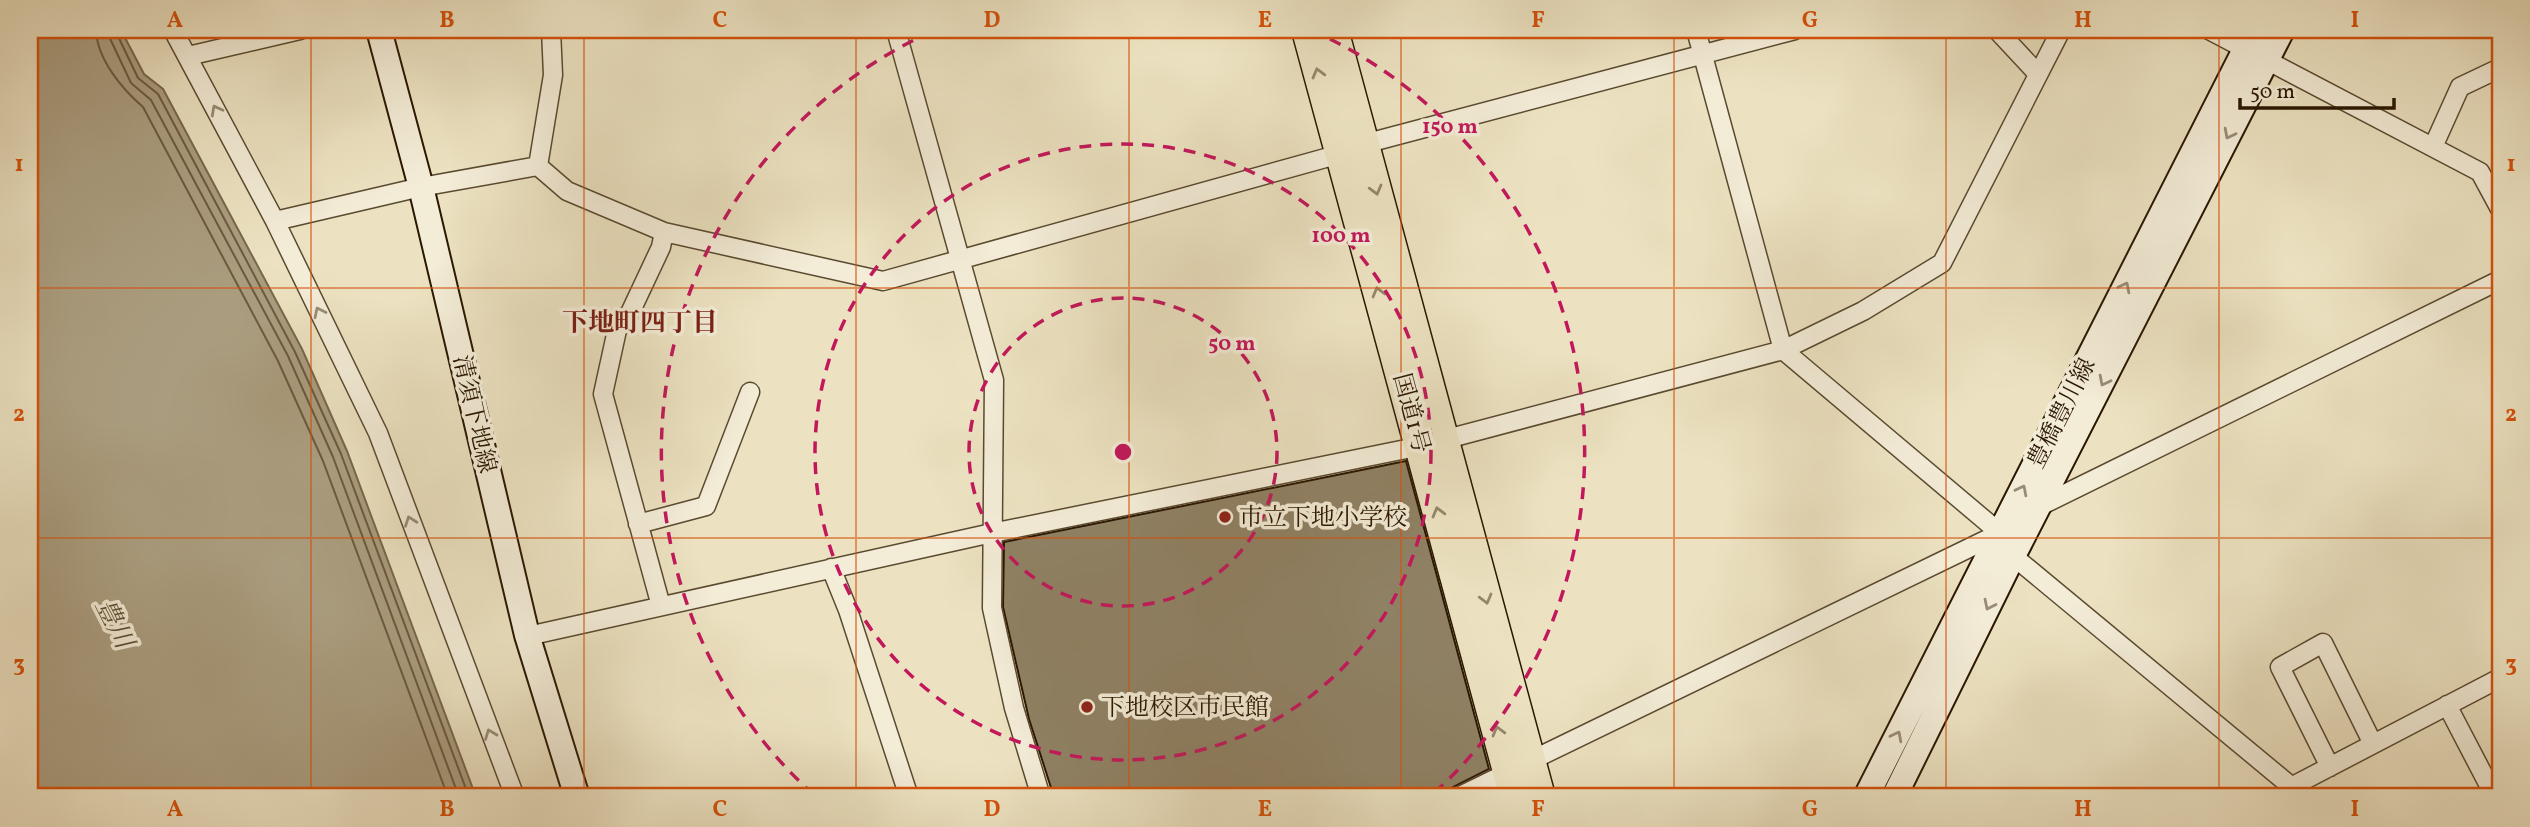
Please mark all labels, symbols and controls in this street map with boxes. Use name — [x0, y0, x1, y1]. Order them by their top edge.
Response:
text: A — [167, 5, 183, 37]
text: B — [439, 5, 455, 37]
text: C — [713, 5, 727, 37]
text: D — [984, 5, 1001, 37]
text: E — [1258, 5, 1272, 37]
text: F — [1531, 5, 1545, 37]
text: G — [1802, 5, 1818, 37]
text: H — [2074, 5, 2092, 37]
text: I — [2351, 5, 2359, 37]
scale bar — [2240, 66, 2394, 110]
one-way arrow — [1312, 67, 1327, 79]
text: 50 m — [2250, 78, 2295, 107]
one-way arrow — [211, 104, 225, 117]
text: 150 m — [1422, 113, 1478, 142]
one-way arrow — [2224, 127, 2237, 139]
text: 1 — [14, 149, 24, 181]
text: 1 — [2506, 149, 2516, 181]
one-way arrow — [1368, 184, 1382, 196]
text: 100 m — [1311, 222, 1371, 251]
one-way arrow — [2116, 282, 2130, 294]
one-way arrow — [1372, 286, 1387, 298]
district label: 下地町四丁目 — [562, 306, 718, 342]
one-way arrow — [314, 307, 328, 319]
text: 50 m — [1208, 330, 1256, 359]
street label: 清須下地線 — [443, 352, 503, 477]
street label: 豊橋豊川線 — [2020, 353, 2105, 475]
street label: 国道1号 — [1383, 370, 1437, 457]
one-way arrow — [2098, 374, 2112, 386]
text: 2 — [13, 399, 25, 431]
text: 2 — [2505, 399, 2517, 431]
centre of rings — [1111, 440, 1135, 464]
one-way arrow — [2014, 485, 2027, 497]
place label: 市立下地小学校 — [1239, 502, 1407, 536]
one-way arrow — [1432, 506, 1447, 518]
marker: 市立下地小学校 — [1217, 509, 1233, 525]
one-way arrow — [405, 515, 419, 527]
water label: 豊川 — [85, 593, 142, 658]
one-way arrow — [1478, 593, 1492, 605]
one-way arrow — [1983, 598, 1997, 610]
text: 3 — [13, 649, 25, 681]
text: 3 — [2505, 649, 2517, 681]
place label: 下地校区市民館 — [1101, 692, 1269, 726]
marker: 下地校区市民館 — [1079, 699, 1095, 715]
one-way arrow — [1492, 725, 1506, 737]
one-way arrow — [485, 728, 499, 740]
one-way arrow — [1889, 731, 1903, 743]
text: A — [167, 794, 183, 826]
text: B — [439, 794, 455, 826]
text: C — [713, 794, 727, 826]
text: D — [984, 794, 1001, 826]
text: E — [1258, 794, 1272, 826]
text: F — [1531, 794, 1545, 826]
text: G — [1802, 794, 1818, 826]
text: H — [2074, 794, 2092, 826]
text: I — [2351, 794, 2359, 826]

